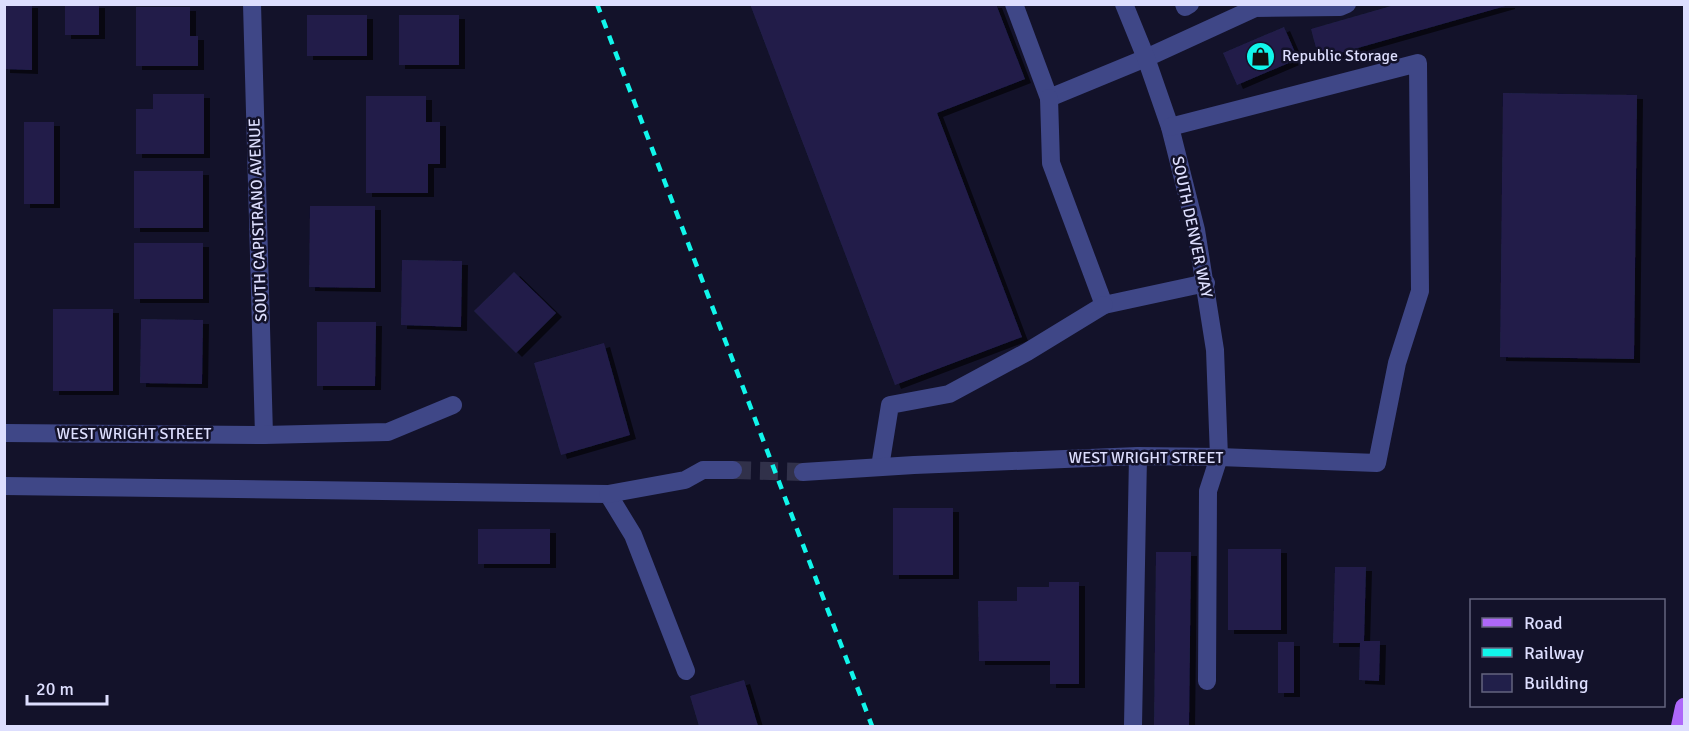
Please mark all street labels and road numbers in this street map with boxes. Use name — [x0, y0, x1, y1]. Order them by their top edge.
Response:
street label: SOUTH CAPISTRANO AVENUE — [244, 118, 272, 322]
street label: SOUTH DENVER WAY — [1167, 154, 1217, 300]
street label: WEST WRIGHT STREET — [57, 424, 212, 444]
street label: WEST WRIGHT STREET — [1069, 448, 1224, 468]

